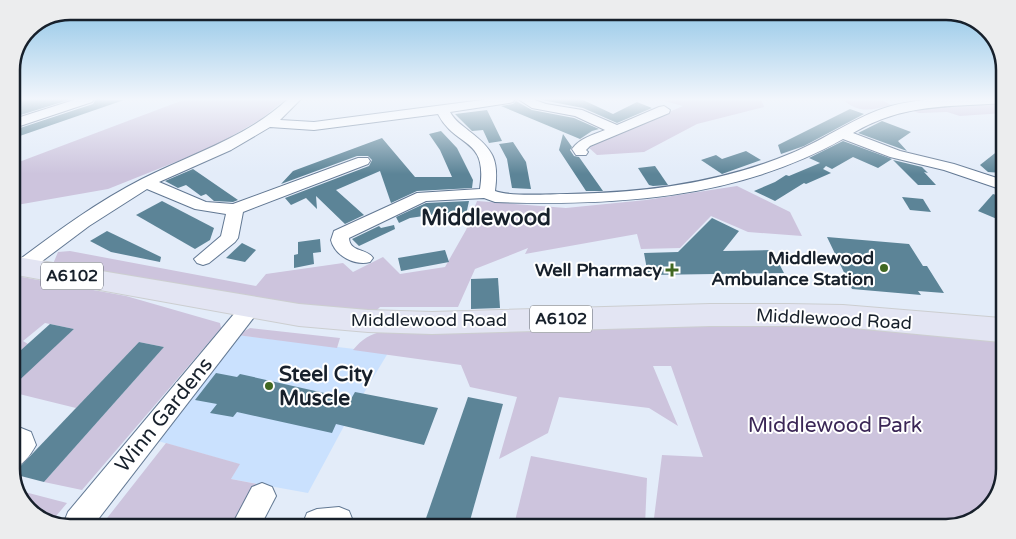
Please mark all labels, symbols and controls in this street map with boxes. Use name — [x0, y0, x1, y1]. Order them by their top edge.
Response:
district label: Middlewood — [421, 205, 551, 231]
place label: Middlewood Ambulance Station — [711, 247, 874, 290]
place label: Well Pharmacy — [535, 259, 662, 281]
road number: A6102 — [41, 262, 103, 290]
marker: Middlewood Ambulance Station — [878, 262, 890, 274]
marker: Well Pharmacy — [666, 264, 678, 276]
street label: Middlewood Road — [755, 304, 913, 334]
road number: A6102 — [530, 306, 592, 332]
street label: Middlewood Road — [351, 309, 507, 331]
street label: Winn Gardens — [110, 352, 218, 478]
place label: Steel City Muscle — [279, 362, 374, 411]
marker: Steel City Muscle — [263, 380, 275, 392]
park label: Middlewood Park — [748, 413, 922, 438]

